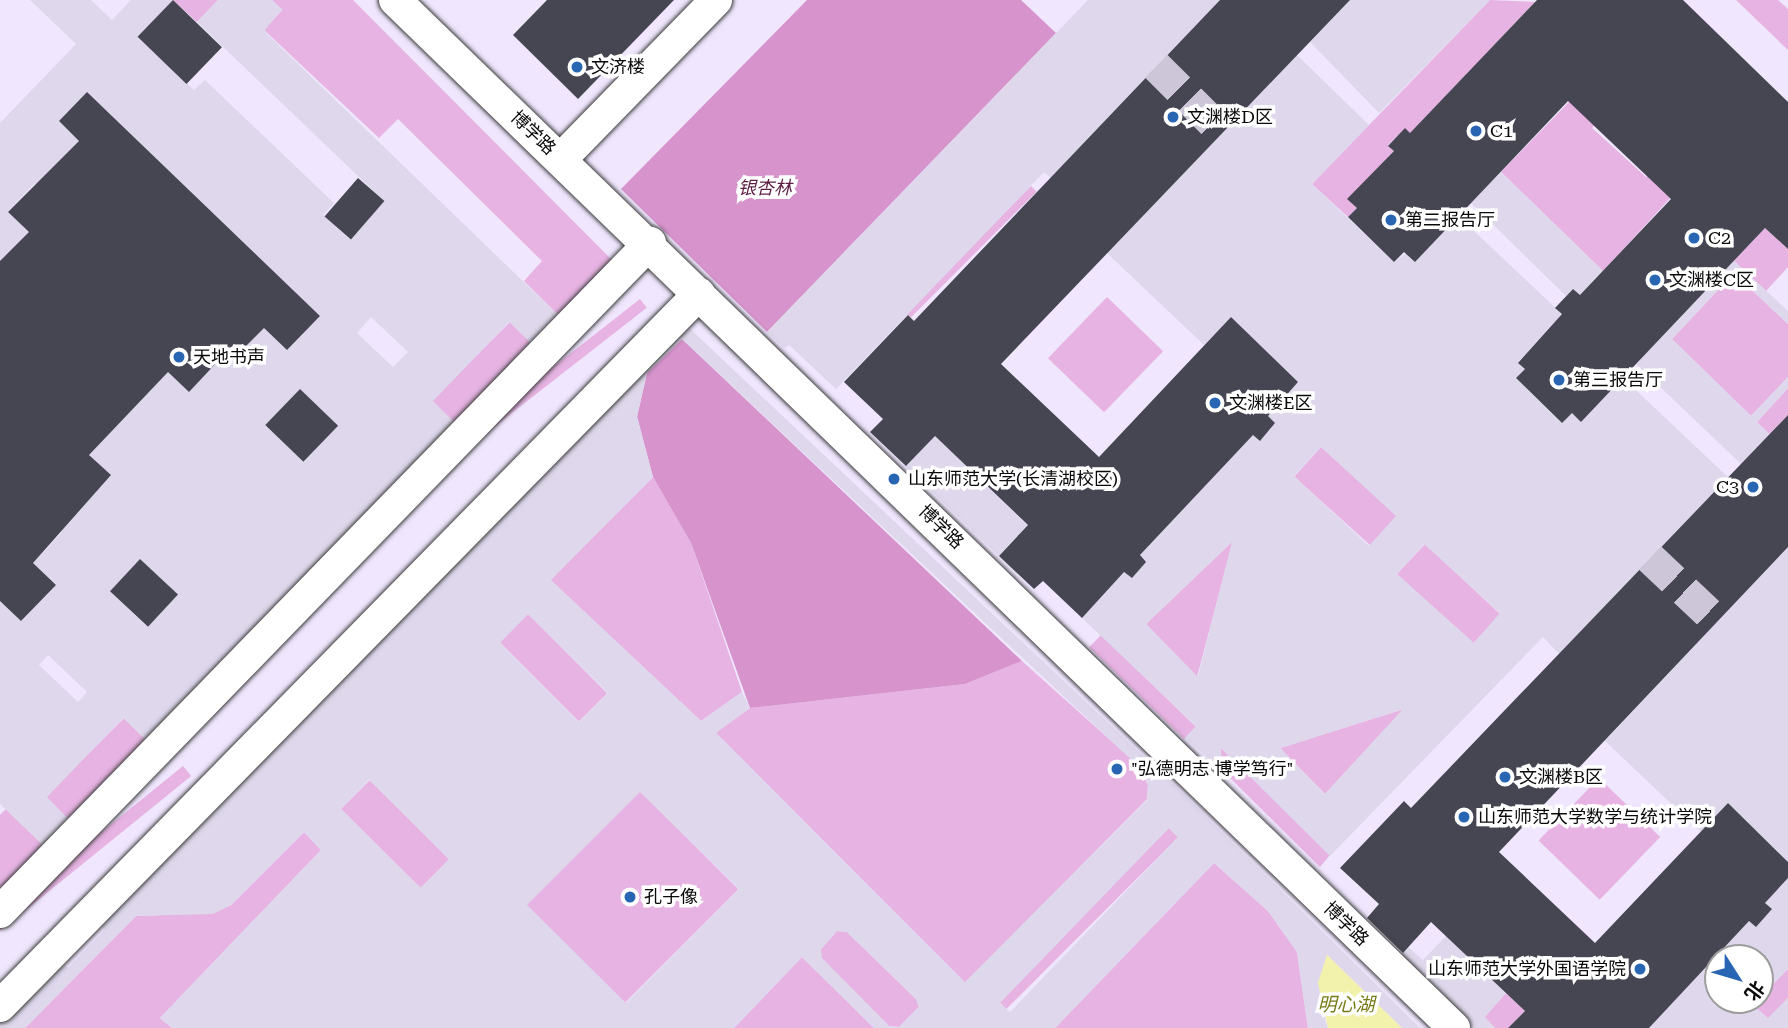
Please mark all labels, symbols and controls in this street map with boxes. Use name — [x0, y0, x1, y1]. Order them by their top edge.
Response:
place label: 文济楼 — [591, 56, 645, 78]
marker: 文济楼 — [569, 59, 585, 75]
street label: 博学路 — [506, 106, 560, 160]
place label: 文渊楼D区 — [1187, 106, 1273, 128]
marker: 文渊楼D区 — [1165, 109, 1181, 125]
place label: C1 — [1490, 120, 1513, 142]
marker: C1 — [1468, 123, 1484, 139]
park label: 银杏林 — [738, 177, 792, 199]
place label: 第二报告厅 — [1405, 209, 1495, 231]
marker: 第二报告厅 — [1383, 212, 1399, 228]
place label: C2 — [1708, 227, 1731, 249]
marker: C2 — [1686, 230, 1702, 246]
place label: 文渊楼C区 — [1669, 269, 1754, 291]
marker: 文渊楼C区 — [1647, 272, 1663, 288]
place label: 天地书声 — [193, 346, 265, 368]
marker: 天地书声 — [171, 349, 187, 365]
place label: 第三报告厅 — [1573, 369, 1663, 391]
marker: 第三报告厅 — [1551, 372, 1567, 388]
place label: 文渊楼E区 — [1229, 392, 1313, 414]
marker: 文渊楼E区 — [1207, 395, 1223, 411]
place label: 山东师范大学(长清湖校区) — [908, 468, 1118, 490]
marker: 山东师范大学(长清湖校区) — [886, 471, 902, 487]
place label: C3 — [1716, 476, 1739, 498]
marker: C3 — [1745, 479, 1761, 495]
street label: 博学路 — [914, 500, 968, 554]
place label: "弘德明志 博学笃行" — [1131, 758, 1293, 780]
marker: "弘德明志 博学笃行" — [1109, 761, 1125, 777]
place label: 文渊楼B区 — [1519, 766, 1603, 788]
marker: 文渊楼B区 — [1497, 769, 1513, 785]
place label: 山东师范大学数学与统计学院 — [1478, 806, 1712, 828]
marker: 山东师范大学数学与统计学院 — [1456, 809, 1472, 825]
place label: 孔子像 — [644, 886, 698, 908]
marker: 孔子像 — [622, 889, 638, 905]
street label: 博学路 — [1319, 897, 1373, 951]
north arrow — [1704, 944, 1774, 1014]
place label: 山东师范大学外国语学院 — [1428, 958, 1626, 980]
marker: 山东师范大学外国语学院 — [1632, 961, 1648, 977]
text: 北 — [1740, 976, 1769, 1005]
water label: 明心湖 — [1318, 994, 1374, 1016]

